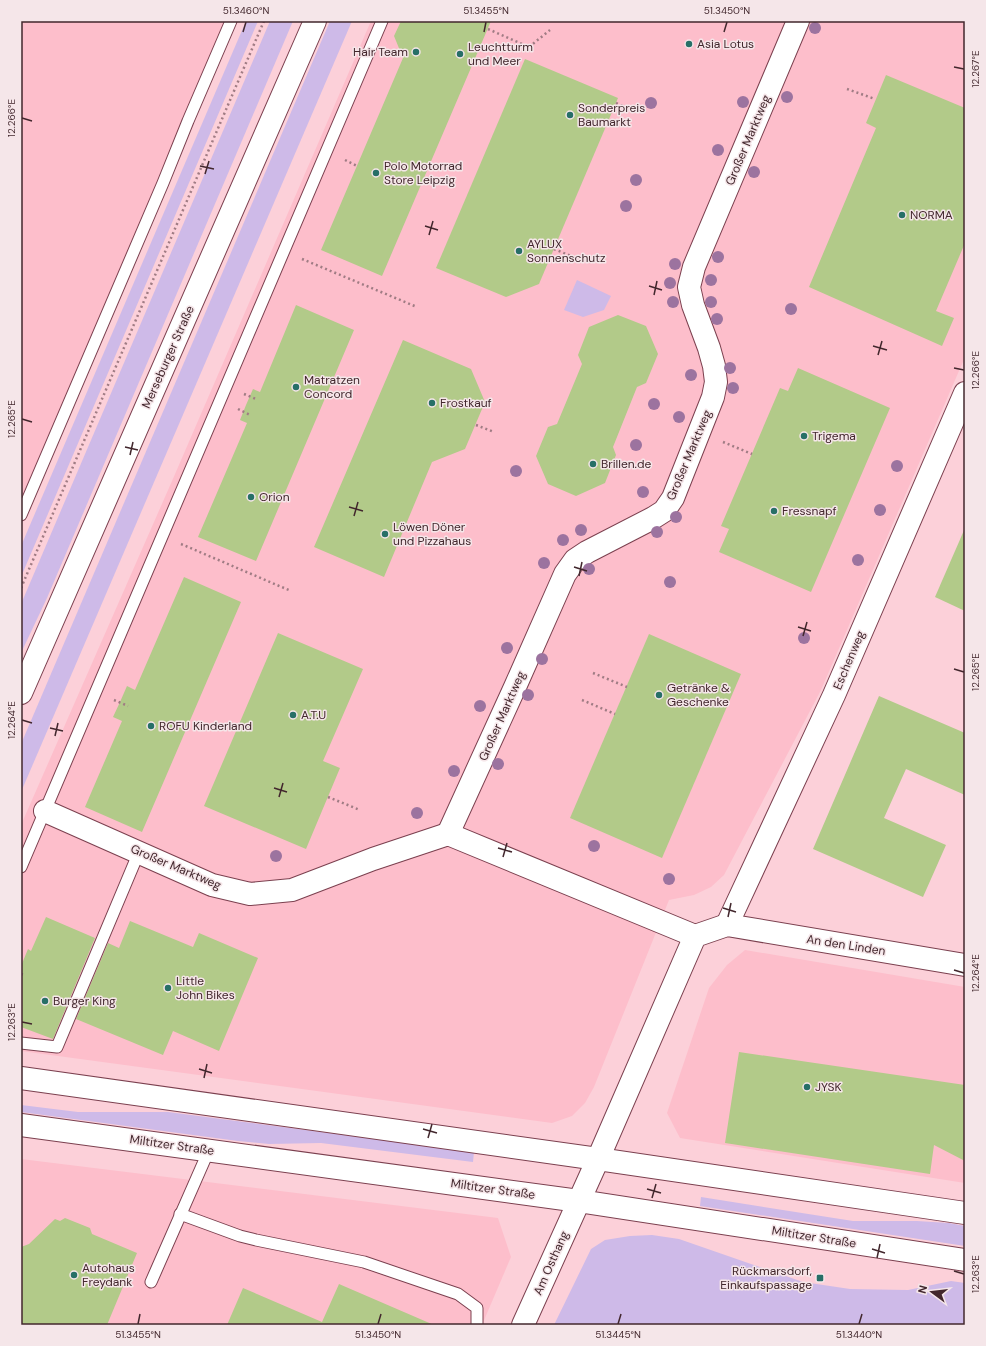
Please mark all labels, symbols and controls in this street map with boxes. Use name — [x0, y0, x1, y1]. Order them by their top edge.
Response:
text: 51.3460°N — [223, 4, 269, 17]
text: 51.3455°N — [463, 4, 509, 17]
text: 51.3450°N — [704, 4, 750, 17]
place label: Asia Lotus — [697, 36, 754, 52]
place label: Leuchtturm und Meer — [468, 39, 533, 69]
marker: Asia Lotus — [684, 39, 694, 49]
place label: Hair Team — [353, 44, 408, 60]
marker: Hair Team — [411, 47, 421, 57]
marker: Leuchtturm und Meer — [455, 49, 465, 59]
text: 12.267°E — [969, 50, 982, 88]
street label: Großer Marktweg — [722, 92, 774, 188]
text: 12.266°E — [5, 99, 18, 137]
place label: Sonderpreis Baumarkt — [578, 100, 645, 130]
marker: Sonderpreis Baumarkt — [565, 110, 575, 120]
place label: Polo Motorrad Store Leipzig — [384, 158, 462, 188]
marker: Polo Motorrad Store Leipzig — [371, 168, 381, 178]
place label: NORMA — [910, 207, 953, 223]
marker: NORMA — [897, 210, 907, 220]
place label: AYLUX Sonnenschutz — [527, 236, 605, 266]
marker: AYLUX Sonnenschutz — [514, 246, 524, 256]
street label: Merseburger Straße — [138, 303, 198, 411]
text: 12.266°E — [969, 351, 982, 389]
place label: Matratzen Concord — [304, 372, 360, 402]
marker: Matratzen Concord — [291, 382, 301, 392]
place label: Frostkauf — [440, 395, 492, 411]
marker: Frostkauf — [427, 398, 437, 408]
text: 12.265°E — [5, 400, 18, 438]
street label: Großer Marktweg — [663, 407, 715, 503]
place label: Trigema — [812, 428, 856, 444]
marker: Trigema — [799, 431, 809, 441]
place label: Brillen.de — [601, 456, 652, 472]
marker: Brillen.de — [588, 459, 598, 469]
place label: Orion — [259, 489, 290, 505]
marker: Orion — [246, 492, 256, 502]
place label: Fressnapf — [782, 503, 837, 519]
marker: Fressnapf — [769, 506, 779, 516]
place label: Löwen Döner und Pizzahaus — [393, 519, 471, 549]
marker: Löwen Döner und Pizzahaus — [380, 529, 390, 539]
street label: Eschenweg — [829, 628, 869, 692]
text: 12.265°E — [969, 653, 982, 691]
street label: Großer Marktweg — [475, 668, 529, 763]
place label: Getränke & Geschenke — [667, 680, 730, 710]
marker: Getränke & Geschenke — [654, 690, 664, 700]
text: 12.264°E — [5, 701, 18, 739]
place label: A.T.U — [301, 707, 326, 723]
marker: A.T.U — [288, 710, 298, 720]
place label: ROFU Kinderland — [159, 718, 252, 734]
marker: ROFU Kinderland — [146, 721, 156, 731]
street label: Großer Marktweg — [128, 841, 224, 893]
street label: An den Linden — [805, 931, 887, 959]
text: 12.264°E — [969, 954, 982, 992]
place label: Little John Bikes — [176, 973, 235, 1003]
marker: Little John Bikes — [163, 983, 173, 993]
place label: Burger King — [53, 993, 116, 1009]
marker: Burger King — [40, 996, 50, 1006]
text: 12.263°E — [5, 1003, 18, 1041]
place label: JYSK — [815, 1079, 841, 1095]
marker: JYSK — [802, 1082, 812, 1092]
street label: Miltitzer Straße — [129, 1131, 215, 1159]
street label: Miltitzer Straße — [450, 1175, 536, 1203]
street label: Miltitzer Straße — [771, 1222, 857, 1252]
street label: Am Osthang — [530, 1228, 572, 1298]
text: 12.263°E — [969, 1255, 982, 1293]
place label: Autohaus Freydank — [82, 1260, 135, 1290]
place label: Rückmarsdorf, Einkaufspassage — [720, 1263, 812, 1293]
marker: Autohaus Freydank — [69, 1270, 79, 1280]
north arrow — [912, 1272, 952, 1312]
marker: Rückmarsdorf, Einkaufspassage — [815, 1273, 825, 1283]
text: N — [915, 1284, 930, 1295]
text: 51.3455°N — [115, 1328, 161, 1341]
text: 51.3450°N — [355, 1328, 401, 1341]
text: 51.3445°N — [595, 1328, 641, 1341]
text: 51.3440°N — [836, 1328, 882, 1341]

